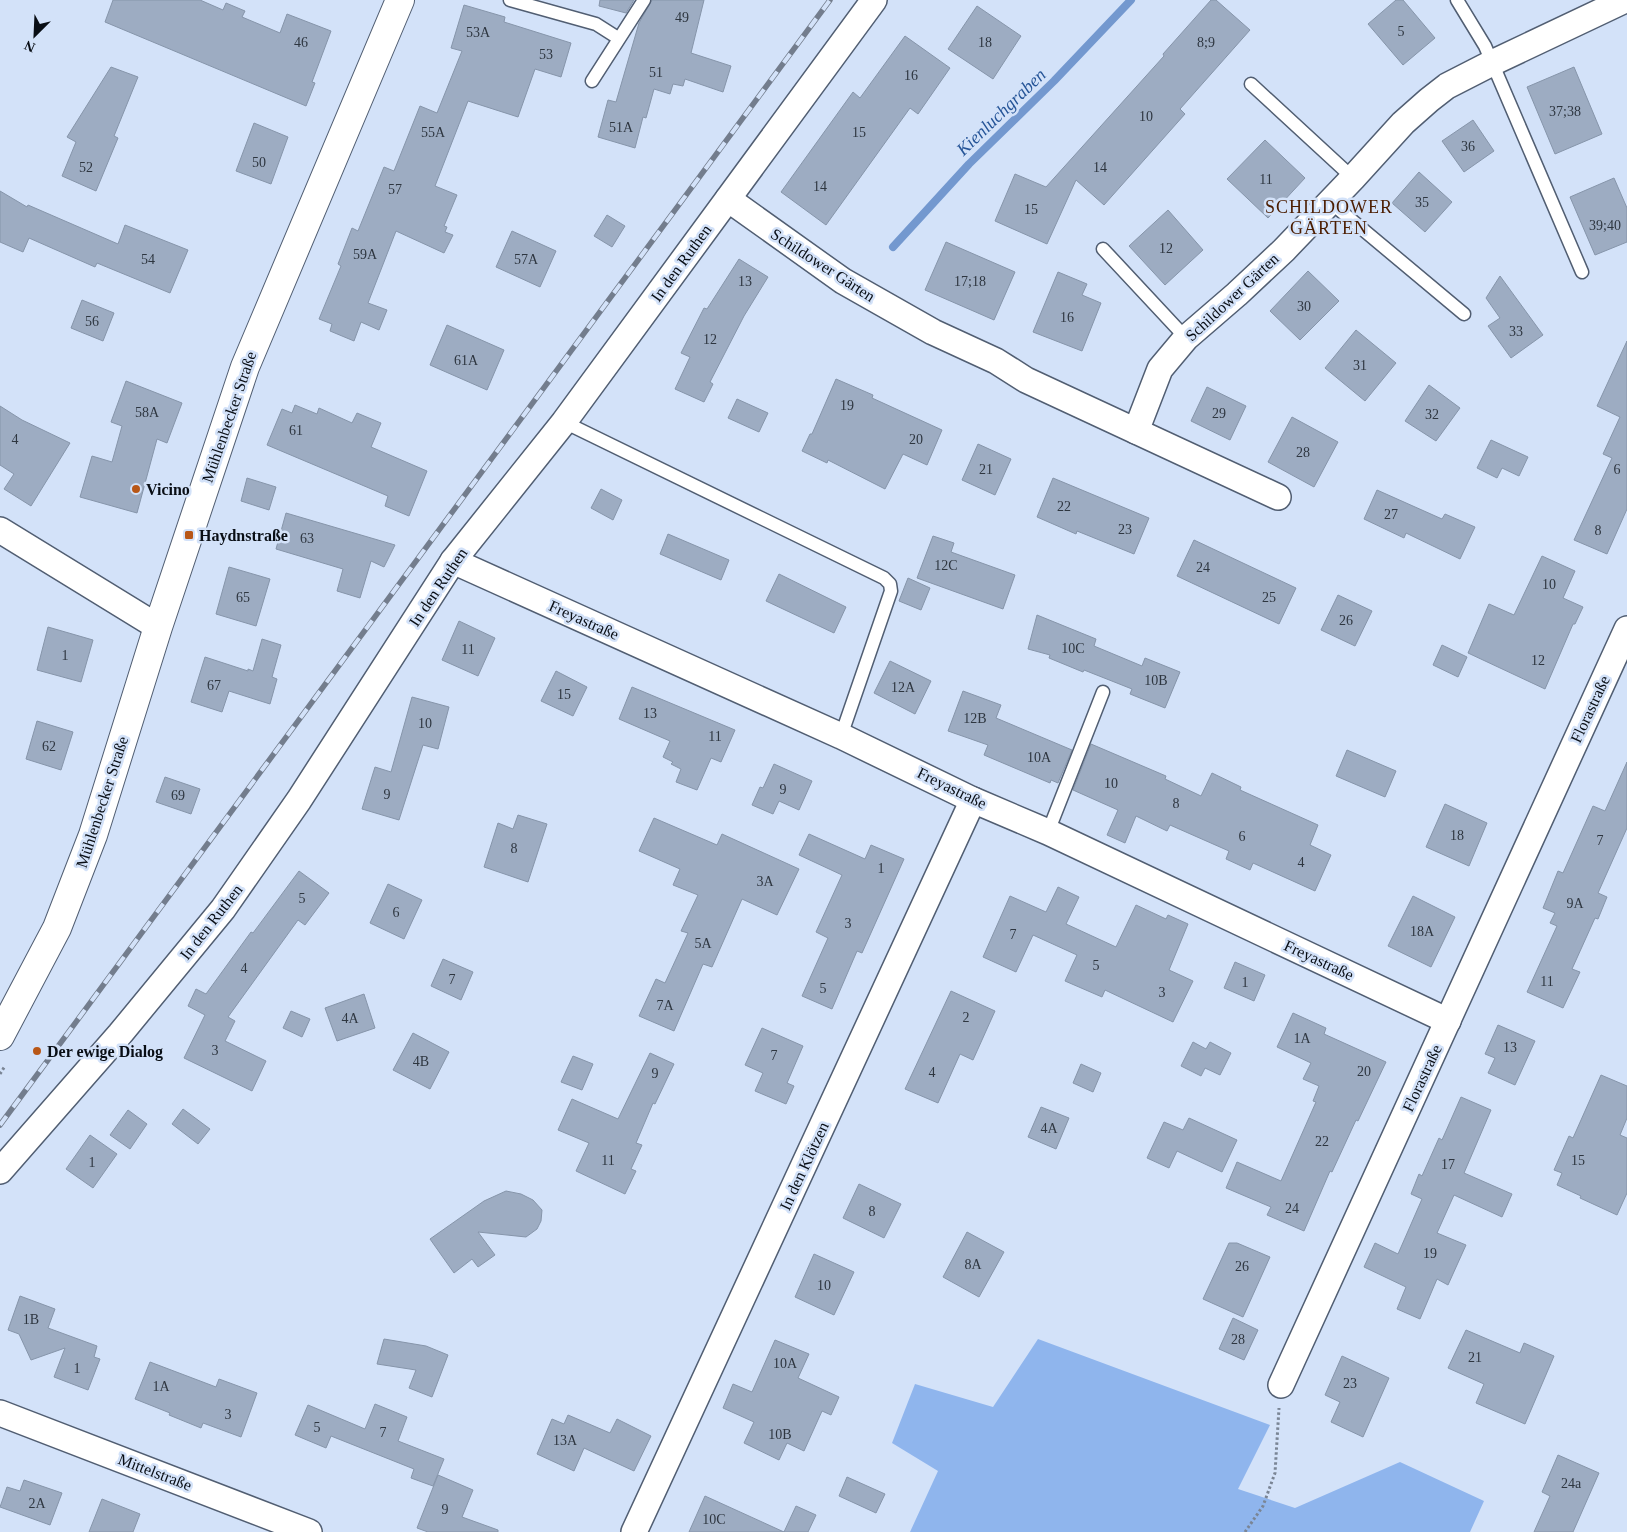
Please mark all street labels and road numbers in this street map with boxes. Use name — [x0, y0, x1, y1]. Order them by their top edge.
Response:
street label: In den Ruthen — [647, 221, 715, 305]
street label: Schildower Gärten — [768, 225, 878, 305]
street label: Schildower Gärten — [1182, 250, 1282, 344]
street label: Mühlenbecker Straße — [199, 349, 259, 485]
street label: In den Ruthen — [406, 545, 470, 629]
street label: Freyastraße — [546, 597, 622, 644]
street label: Florastraße — [1567, 673, 1613, 745]
street label: Mühlenbecker Straße — [73, 734, 131, 870]
street label: Freyastraße — [914, 764, 989, 813]
street label: In den Ruthen — [176, 881, 246, 963]
street label: Freyastraße — [1281, 937, 1356, 984]
street label: Florastraße — [1399, 1042, 1445, 1114]
street label: In den Klötzen — [776, 1119, 832, 1213]
street label: Mittelstraße — [116, 1450, 194, 1494]

